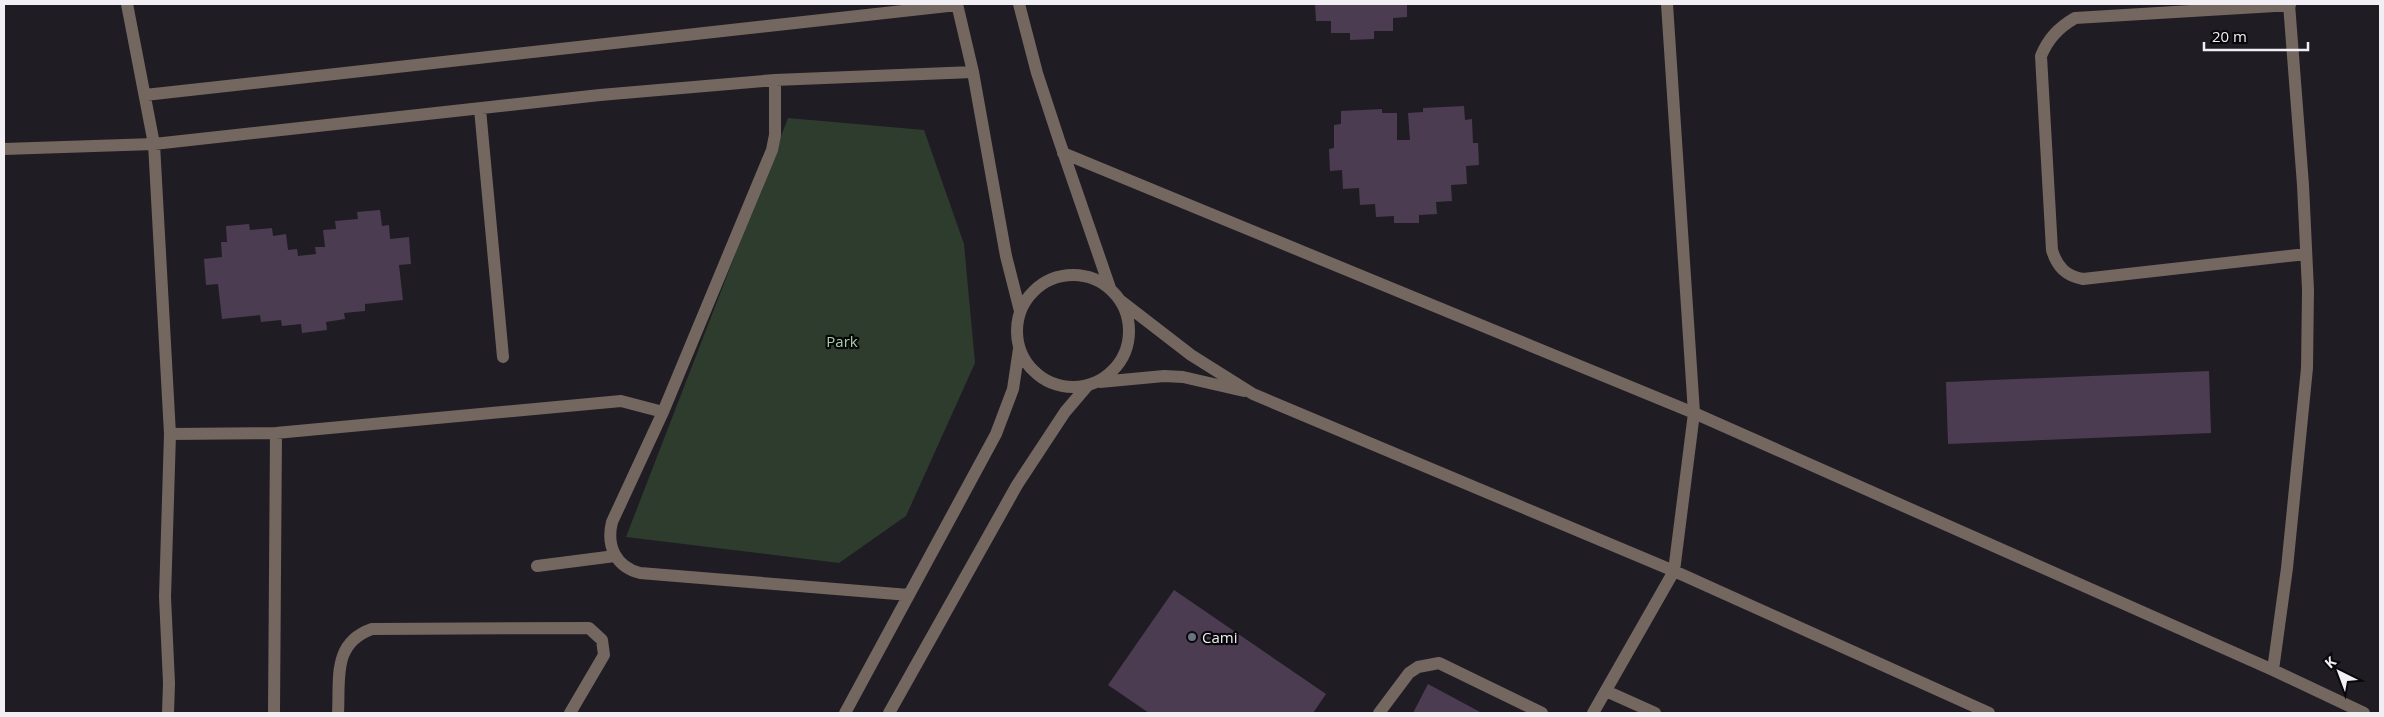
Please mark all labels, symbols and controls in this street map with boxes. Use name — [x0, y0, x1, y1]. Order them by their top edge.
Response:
scale bar — [2204, 20, 2308, 52]
text: 20 m — [2212, 26, 2247, 46]
park label: Park — [826, 331, 858, 351]
place label: Cami — [1202, 627, 1237, 647]
marker: Cami — [1186, 631, 1198, 643]
north arrow — [2314, 647, 2364, 697]
text: K — [2320, 651, 2340, 672]

